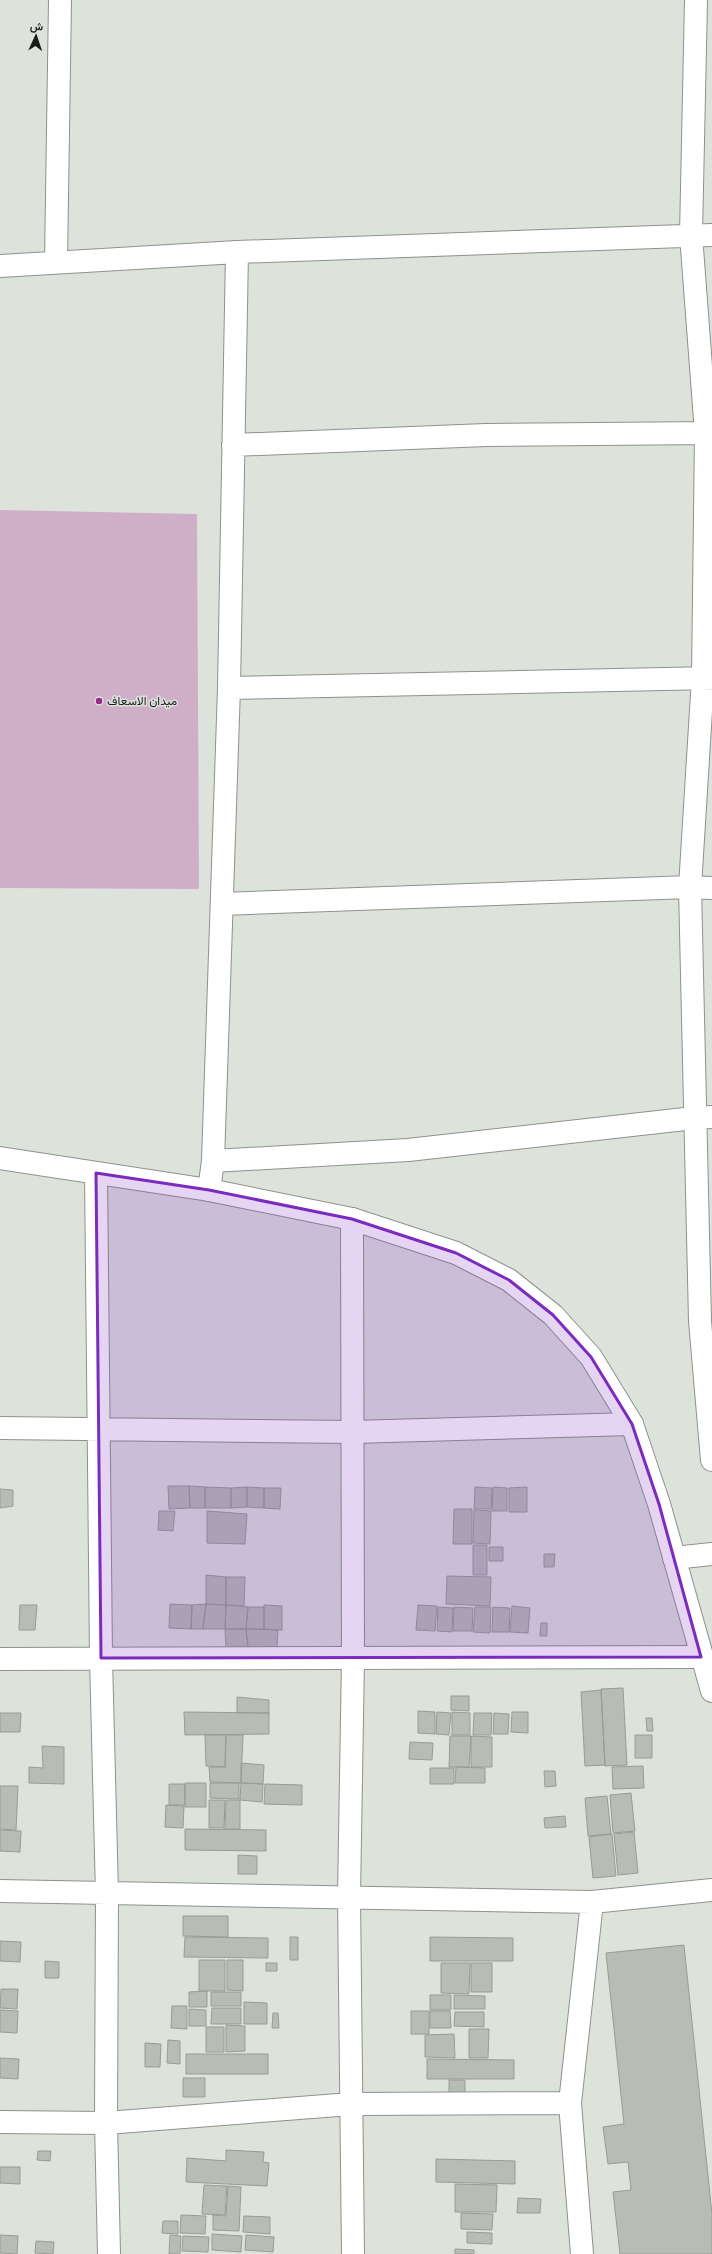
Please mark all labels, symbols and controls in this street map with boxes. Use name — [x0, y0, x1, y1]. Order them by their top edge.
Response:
north arrow — [16, 16, 56, 56]
text: ش — [30, 20, 43, 33]
place label: ميدان الاسعاف — [107, 694, 177, 708]
marker: ميدان الاسعاف — [94, 696, 104, 706]

